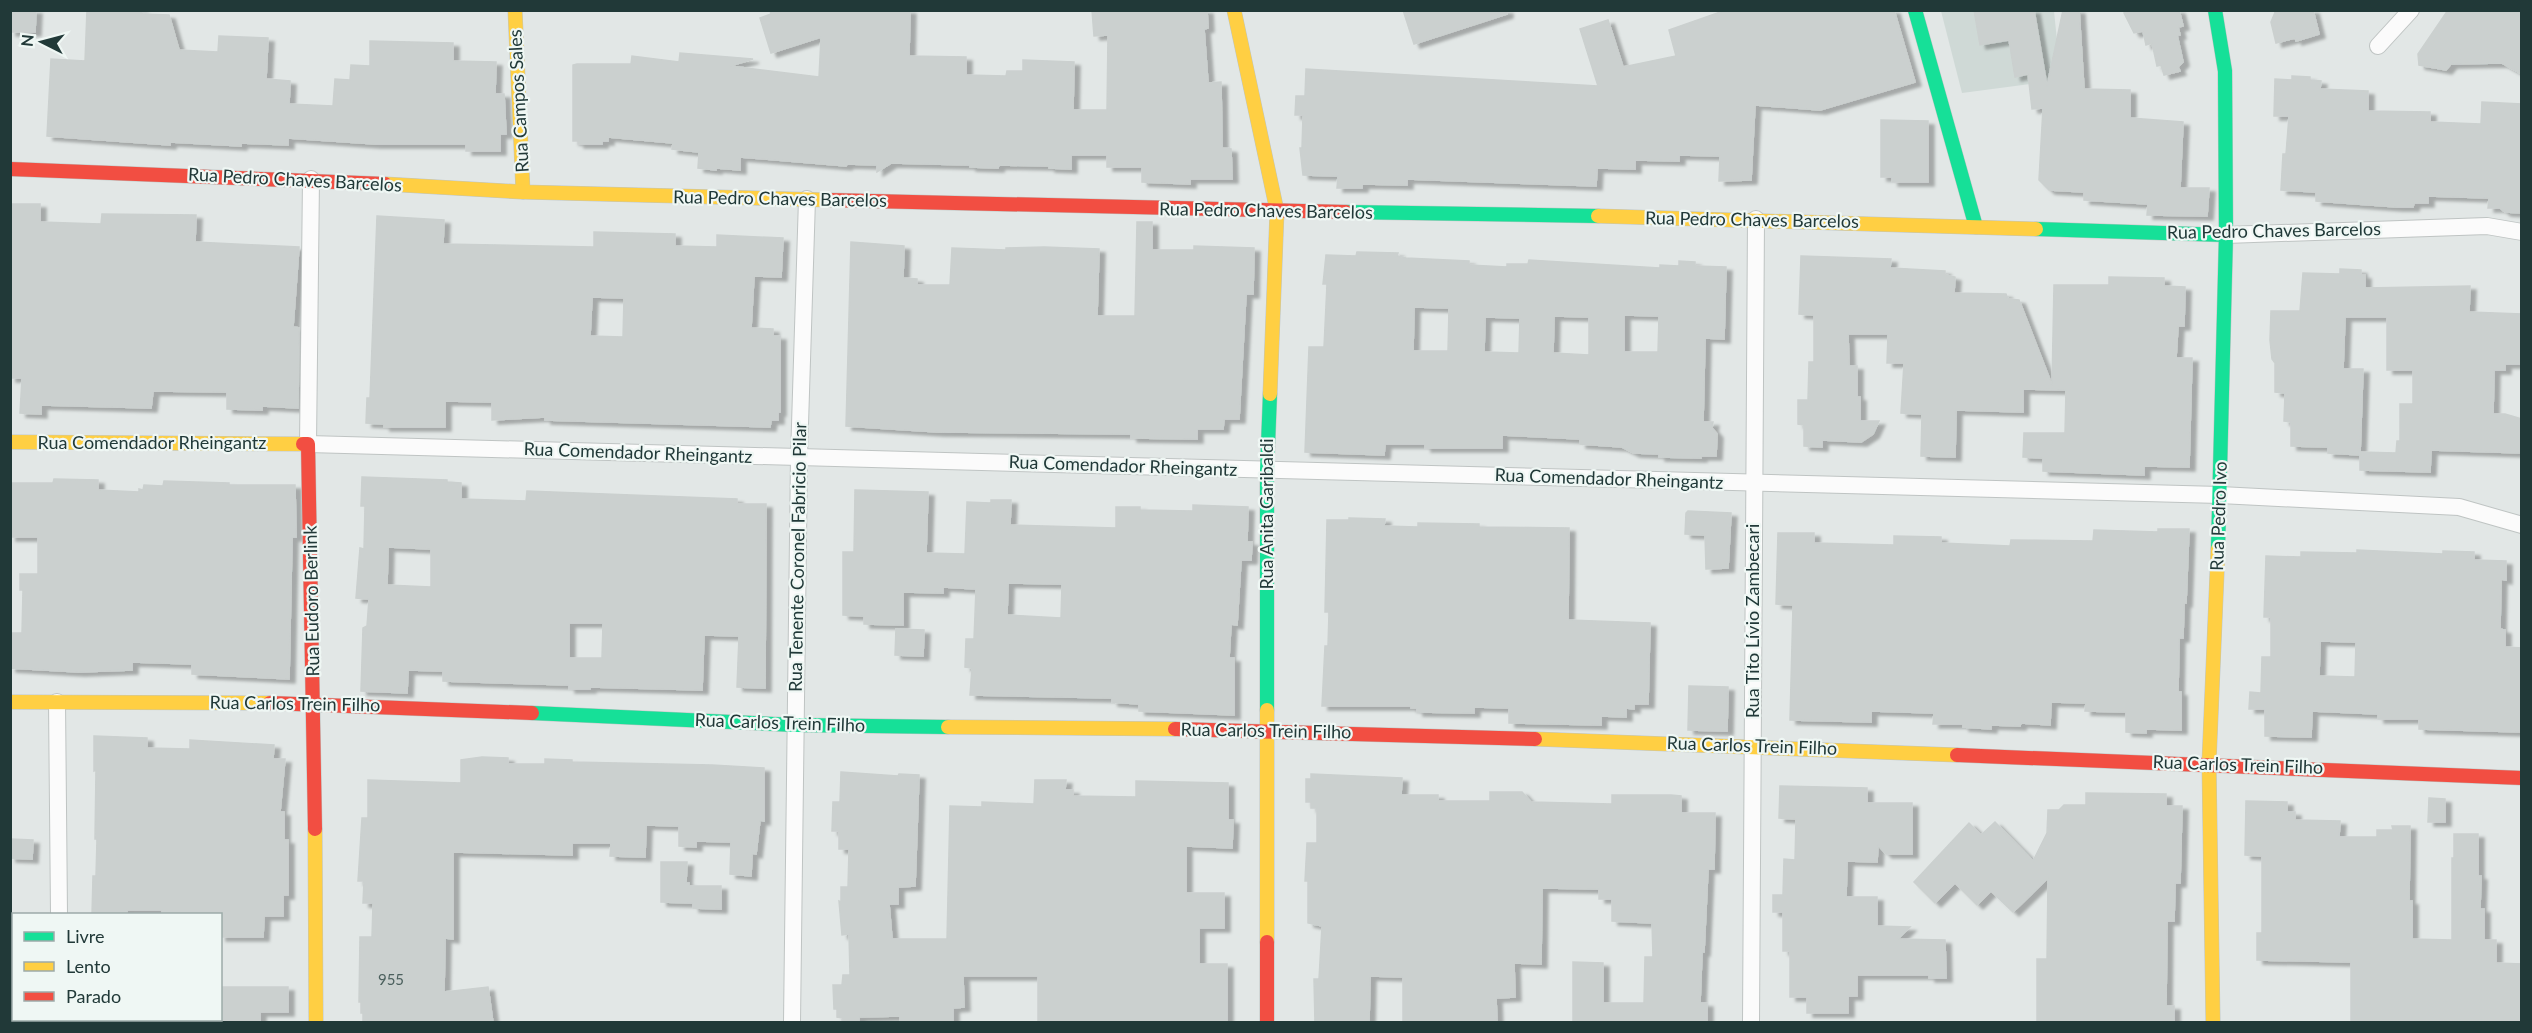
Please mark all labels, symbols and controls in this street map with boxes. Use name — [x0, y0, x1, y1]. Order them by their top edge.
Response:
north arrow — [12, 12, 72, 72]
street label: Rua Campos Sales — [503, 29, 533, 173]
text: N — [16, 33, 37, 48]
street label: Rua Pedro Chaves Barcelos — [188, 162, 403, 196]
street label: Rua Pedro Chaves Barcelos — [673, 185, 887, 211]
street label: Rua Pedro Chaves Barcelos — [1159, 197, 1373, 223]
street label: Rua Pedro Chaves Barcelos — [1645, 206, 1859, 232]
street label: Rua Pedro Chaves Barcelos — [2167, 217, 2381, 243]
street label: Rua Tenente Coronel Fabricio Pilar — [784, 421, 810, 692]
street label: Rua Comendador Rheingantz — [38, 431, 266, 453]
street label: Rua Comendador Rheingantz — [523, 437, 753, 467]
street label: Rua Anita Garibaldi — [1255, 438, 1277, 590]
street label: Rua Comendador Rheingantz — [1008, 450, 1238, 480]
street label: Rua Pedro Ivo — [2205, 461, 2231, 571]
street label: Rua Comendador Rheingantz — [1494, 463, 1724, 493]
street label: Rua Eudoro Berlink — [299, 524, 323, 677]
street label: Rua Tito Lívio Zambecari — [1741, 524, 1763, 718]
street label: Rua Carlos Trein Filho — [210, 691, 381, 715]
street label: Rua Carlos Trein Filho — [694, 708, 866, 736]
street label: Rua Carlos Trein Filho — [1181, 718, 1352, 742]
street label: Rua Carlos Trein Filho — [1666, 731, 1838, 759]
street label: Rua Carlos Trein Filho — [2152, 750, 2324, 778]
legend — [12, 913, 222, 1021]
text: Livre — [66, 925, 105, 947]
text: Lento — [66, 955, 111, 977]
house number: 955 — [378, 970, 404, 988]
text: Parado — [66, 985, 121, 1007]

